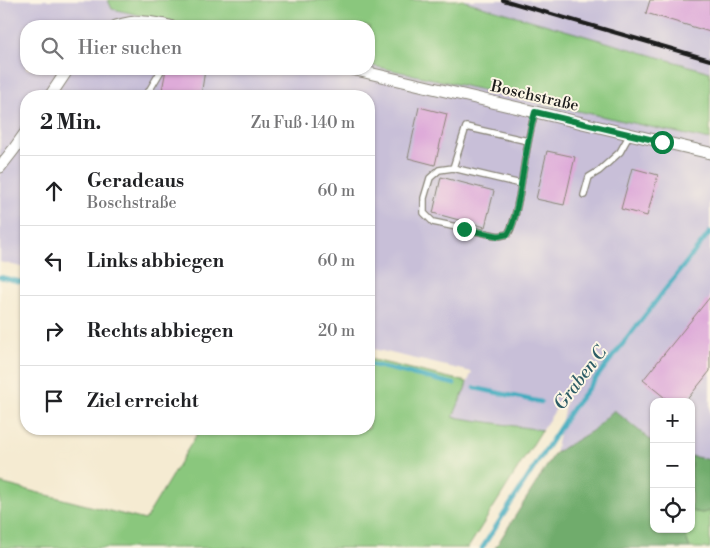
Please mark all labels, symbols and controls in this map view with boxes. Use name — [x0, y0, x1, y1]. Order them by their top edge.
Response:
search box — [20, 20, 375, 75]
icon: search — [38, 34, 66, 62]
text: Hier suchen — [78, 36, 182, 60]
street label: Boschstraße — [488, 76, 581, 116]
text: 2 Min. — [40, 110, 101, 136]
text: Zu Fuß · 140 m — [251, 113, 355, 133]
route start — [651, 131, 674, 154]
text: Geradeaus — [87, 169, 184, 193]
icon: ahead — [40, 177, 68, 205]
text: 60 m — [317, 181, 355, 201]
text: Boschstraße — [87, 193, 177, 213]
route end — [453, 218, 476, 241]
icon: left — [40, 247, 68, 275]
text: Links abbiegen — [87, 249, 224, 273]
text: 60 m — [317, 251, 355, 271]
icon: right — [40, 317, 68, 345]
text: Rechts abbiegen — [87, 319, 233, 343]
text: 20 m — [318, 321, 355, 341]
water label: Graben C — [549, 341, 612, 415]
icon: arrive — [40, 387, 68, 415]
text: Ziel erreicht — [87, 389, 198, 413]
map controls — [650, 398, 695, 533]
button: + — [650, 398, 695, 443]
button: − — [650, 443, 695, 488]
button: locate — [650, 488, 695, 533]

